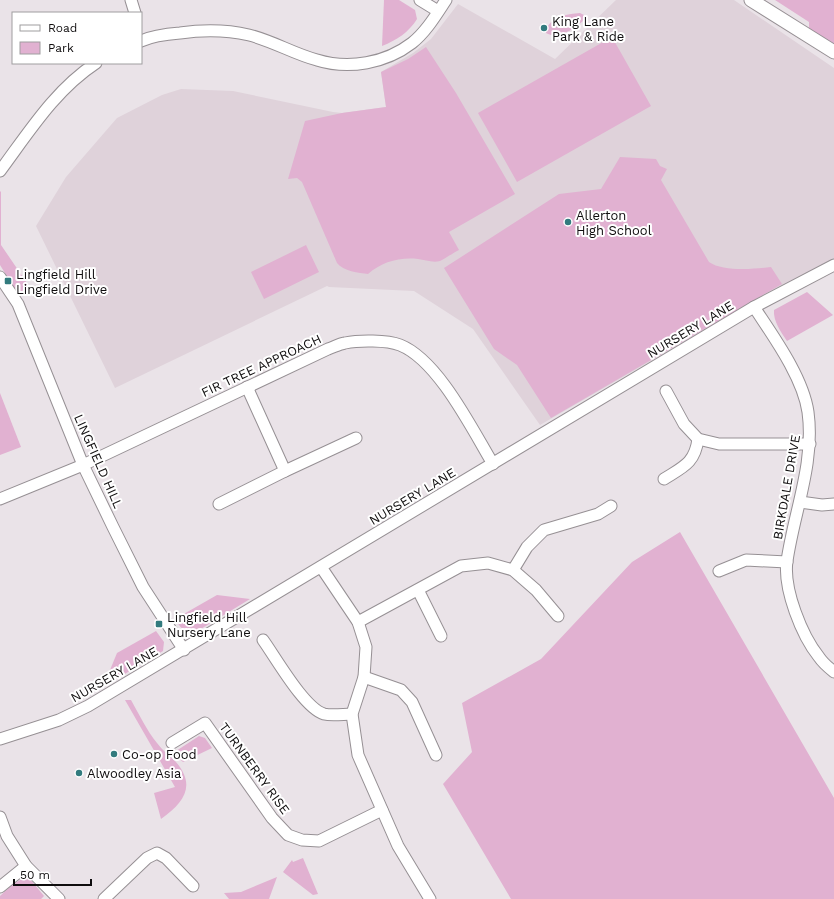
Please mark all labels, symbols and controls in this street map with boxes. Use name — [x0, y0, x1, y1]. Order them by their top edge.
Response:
legend — [12, 12, 142, 64]
place label: King Lane Park & Ride — [552, 14, 624, 44]
text: Road — [48, 21, 77, 35]
marker: King Lane Park & Ride — [539, 23, 549, 33]
text: Park — [48, 41, 74, 55]
place label: Allerton High School — [576, 208, 652, 238]
marker: Allerton High School — [563, 217, 573, 227]
place label: Lingfield Hill Lingfield Drive — [16, 267, 107, 297]
marker: Lingfield Hill Lingfield Drive — [3, 276, 13, 286]
street label: NURSERY LANE — [644, 298, 736, 361]
street label: FIR TREE APPROACH — [199, 331, 324, 400]
street label: LINGFIELD HILL — [71, 412, 126, 511]
street label: BIRKDALE DRIVE — [770, 433, 803, 541]
street label: NURSERY LANE — [366, 465, 458, 528]
place label: Lingfield Hill Nursery Lane — [167, 610, 251, 640]
marker: Lingfield Hill Nursery Lane — [154, 619, 164, 629]
street label: NURSERY LANE — [68, 643, 160, 705]
street label: TURNBERRY RISE — [216, 720, 293, 817]
place label: Co-op Food — [122, 747, 197, 762]
marker: Co-op Food — [109, 749, 119, 759]
place label: Alwoodley Asia — [87, 766, 182, 781]
marker: Alwoodley Asia — [74, 768, 84, 778]
scale bar — [14, 861, 91, 887]
text: 50 m — [20, 868, 50, 882]

